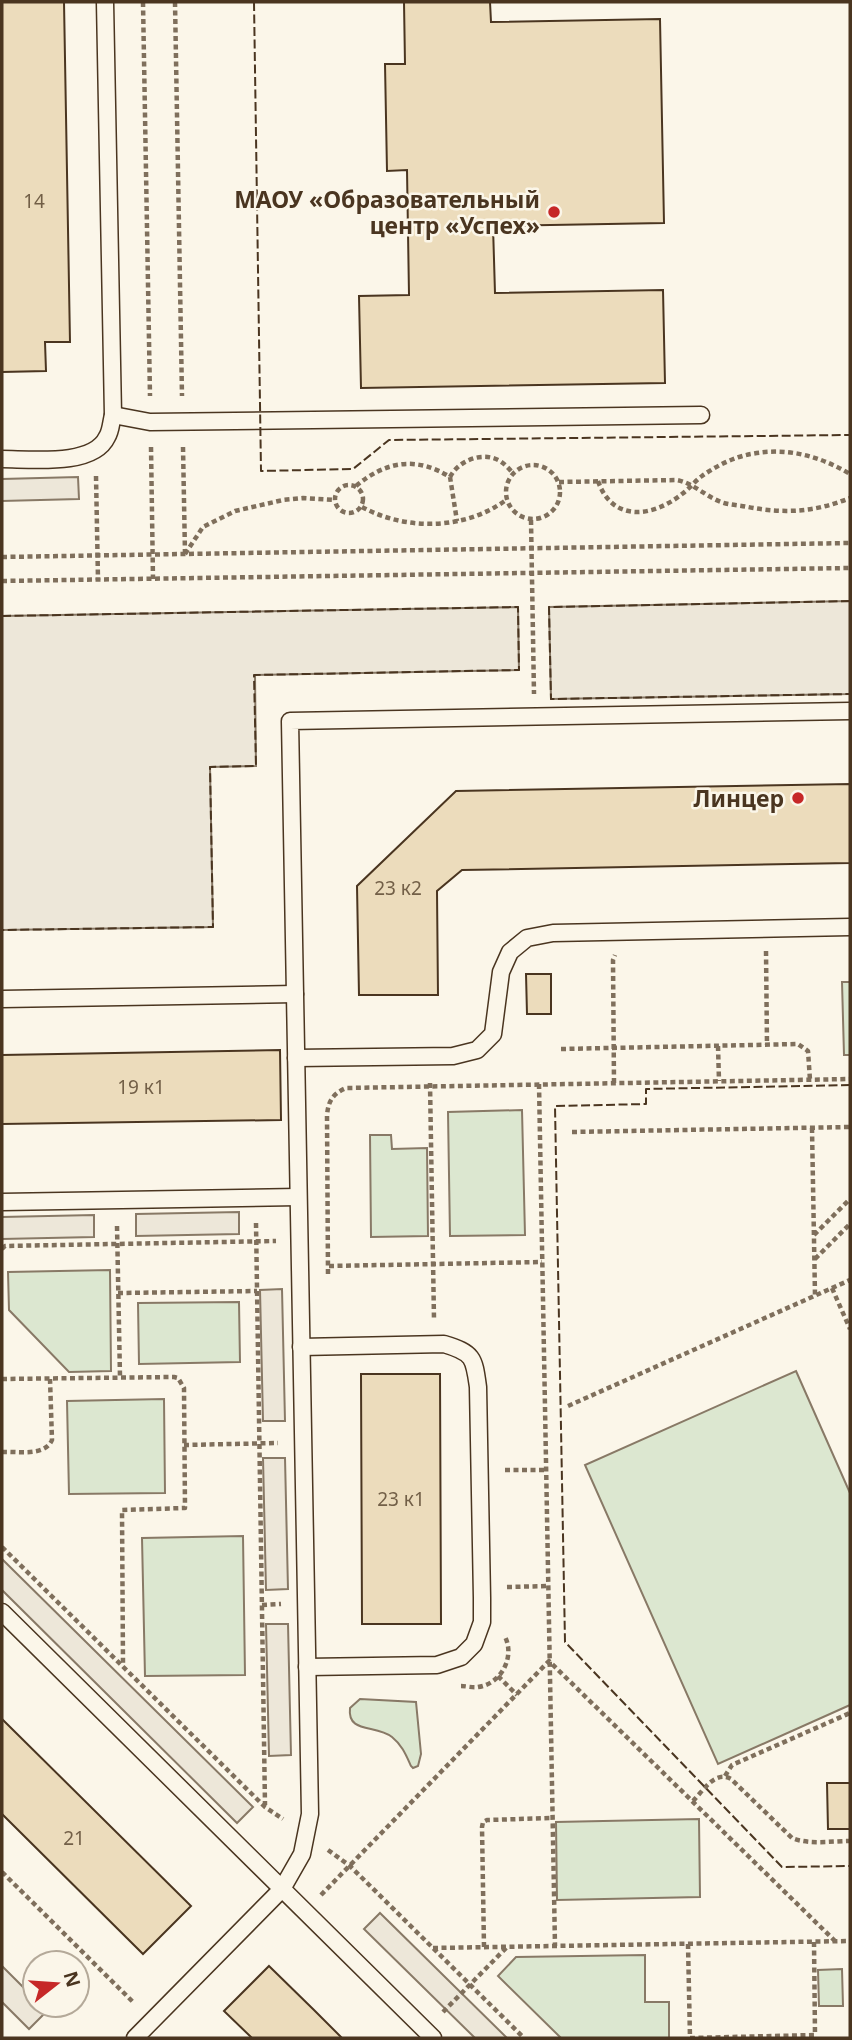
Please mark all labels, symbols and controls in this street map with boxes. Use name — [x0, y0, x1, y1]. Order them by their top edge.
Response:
place label: МАОУ «Образовательный центр «Успех» — [234, 183, 540, 241]
house number: 14 — [23, 188, 45, 214]
marker: МАОУ «Образовательный центр «Успех» — [546, 204, 562, 220]
place label: Линцер — [694, 782, 784, 814]
marker: Линцер — [790, 790, 806, 806]
house number: 23 к2 — [374, 875, 422, 901]
house number: 19 к1 — [117, 1074, 165, 1100]
house number: 23 к1 — [377, 1486, 425, 1512]
house number: 21 — [63, 1825, 85, 1851]
north arrow — [21, 1949, 91, 2019]
text: N — [58, 1968, 87, 1990]

